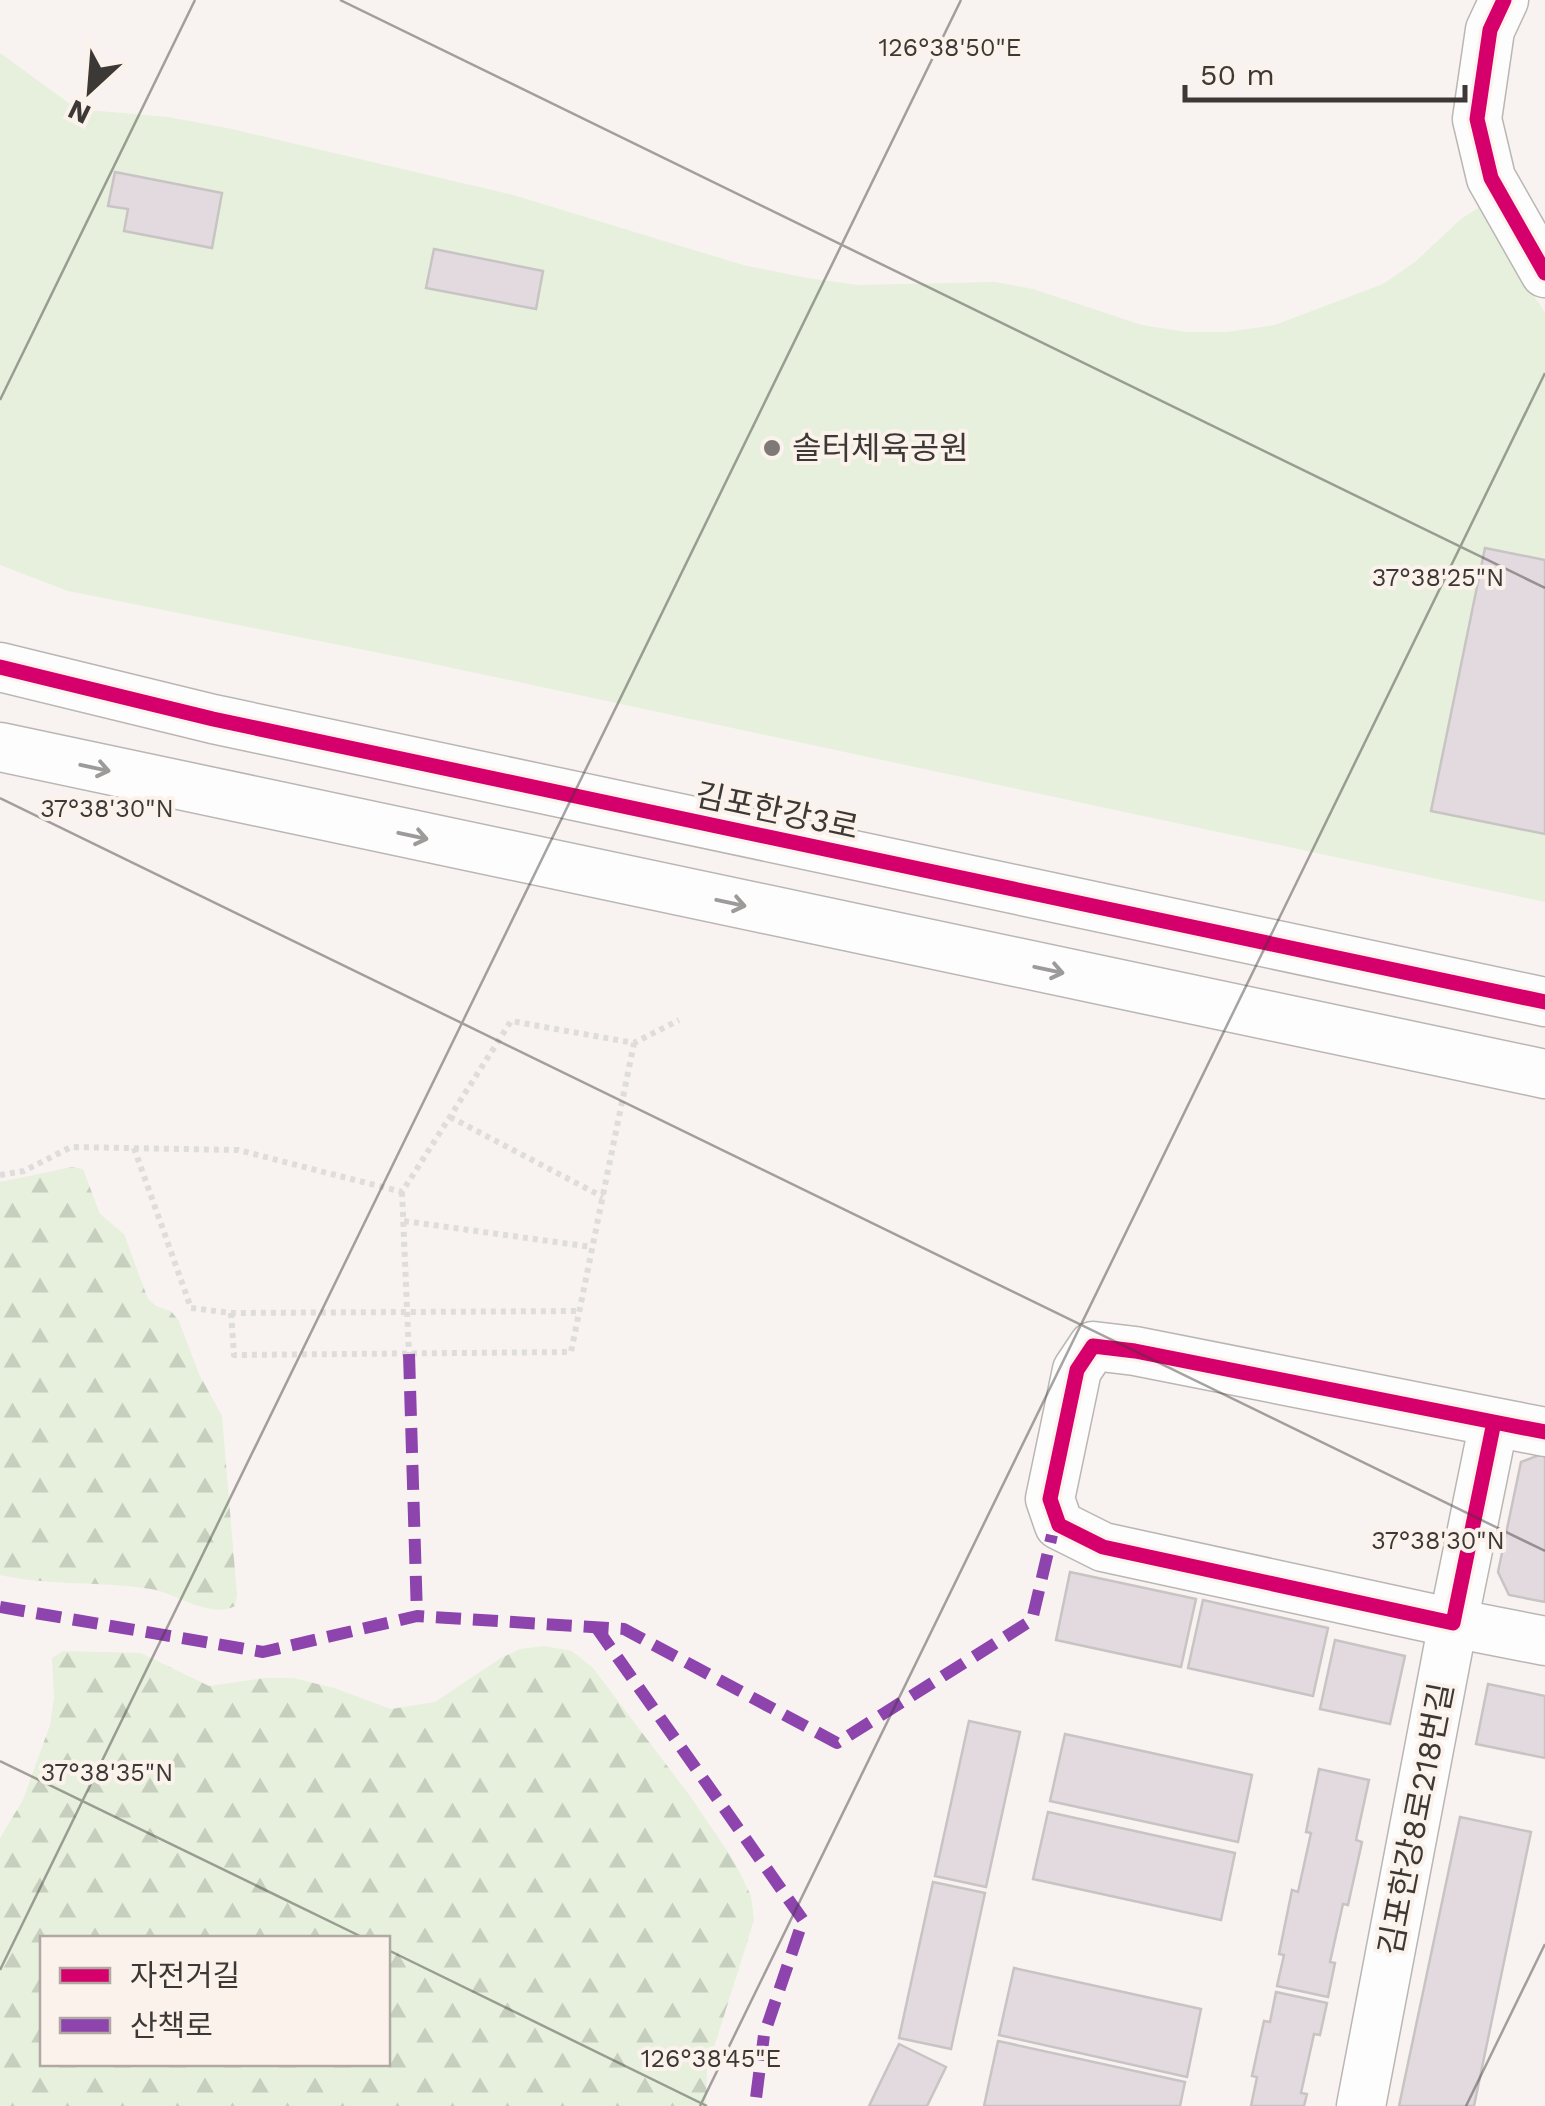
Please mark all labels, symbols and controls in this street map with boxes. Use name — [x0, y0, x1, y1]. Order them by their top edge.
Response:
text: 126°38'50"E — [879, 33, 1021, 62]
north arrow — [40, 40, 140, 140]
scale bar — [1185, 40, 1465, 102]
text: 50 m — [1200, 57, 1275, 92]
text: N — [63, 93, 96, 131]
place label: 솔터체육공원 — [792, 429, 969, 467]
marker: 솔터체육공원 — [761, 437, 783, 459]
text: 37°38'25"N — [1372, 563, 1504, 592]
one-way arrow — [78, 760, 110, 778]
street label: 김포한강3로 — [692, 775, 862, 847]
text: 37°38'30"N — [40, 794, 174, 823]
one-way arrow — [396, 828, 428, 847]
one-way arrow — [714, 895, 746, 914]
one-way arrow — [1032, 961, 1064, 980]
text: 37°38'30"N — [1371, 1526, 1505, 1555]
street label: 김포한강8로218번길 — [1371, 1680, 1461, 1958]
text: 37°38'35"N — [41, 1758, 173, 1787]
legend — [40, 1936, 390, 2066]
text: 자전거길 — [130, 1958, 240, 1993]
text: 산책로 — [130, 2008, 213, 2043]
text: 126°38'45"E — [641, 2044, 781, 2073]

